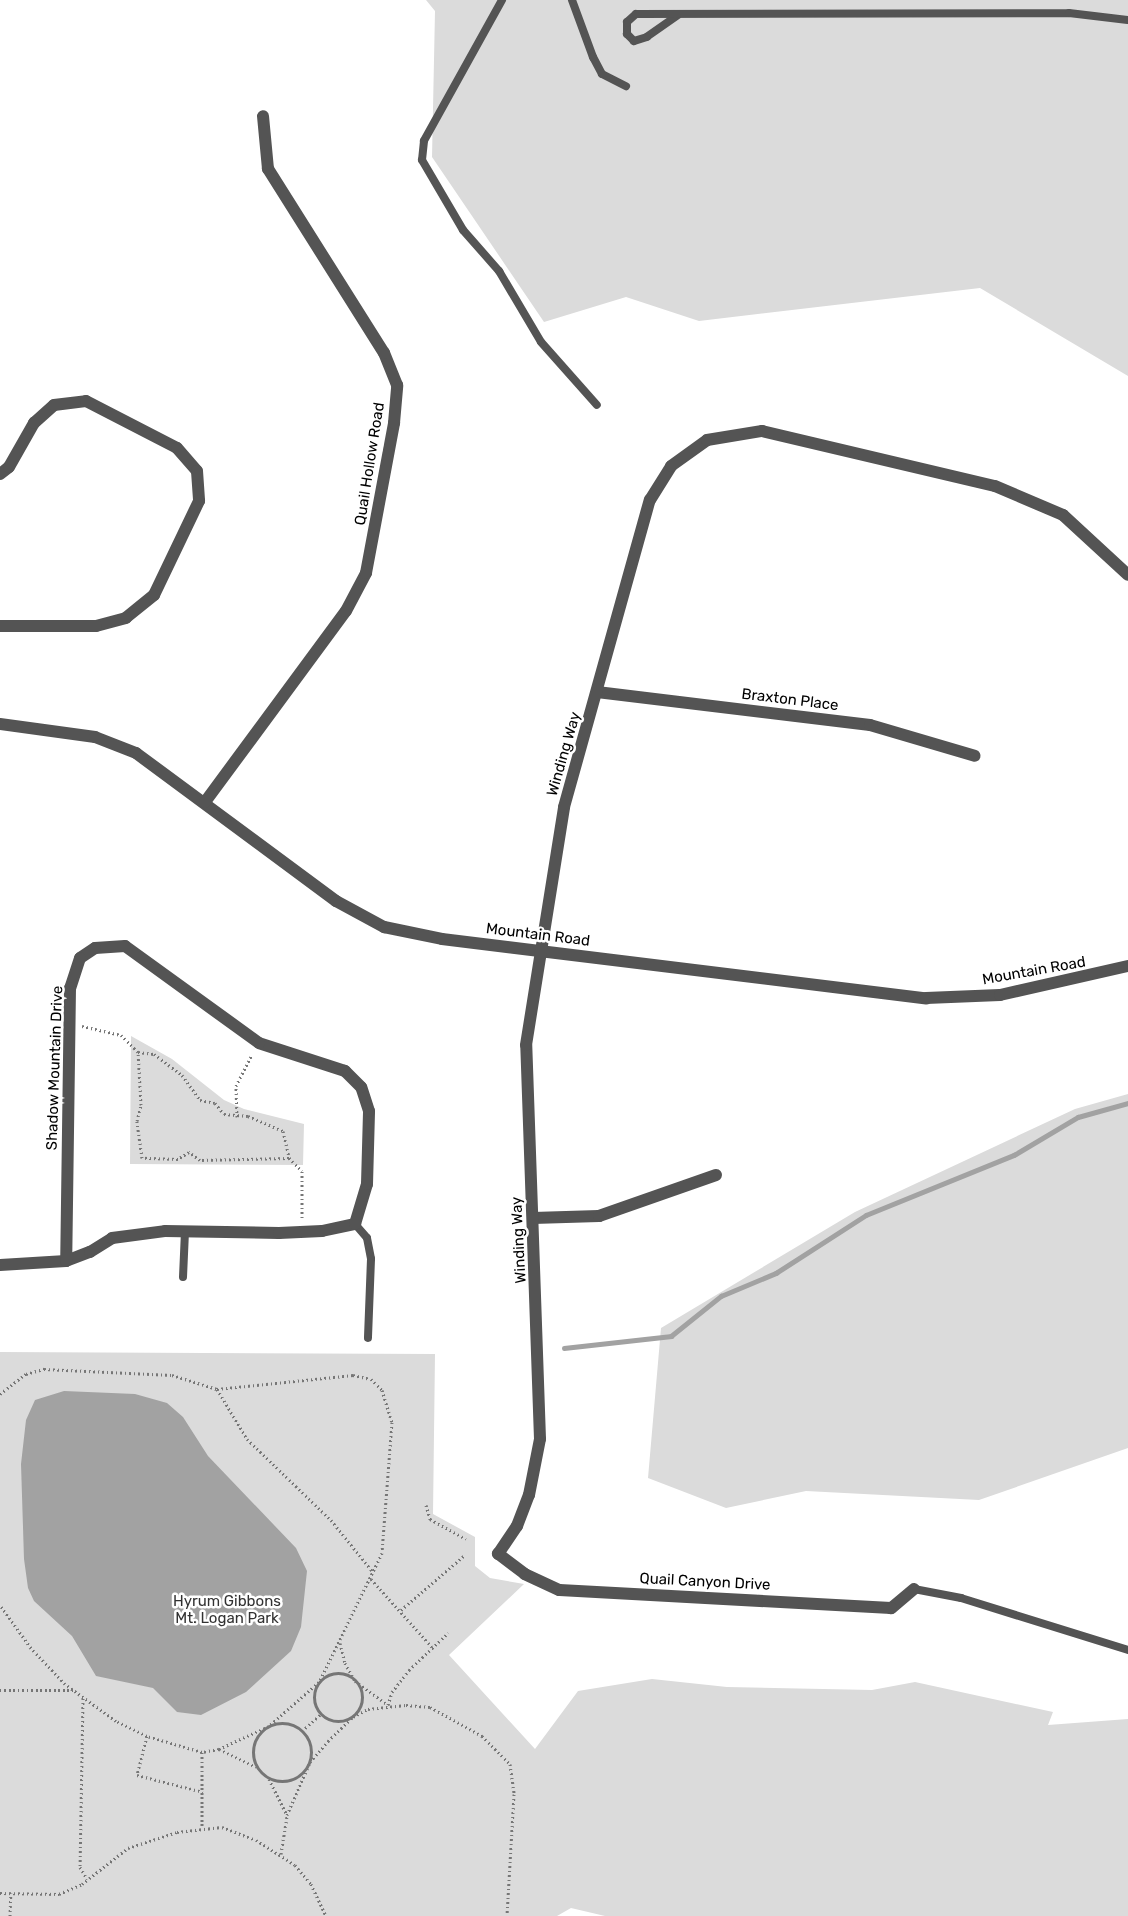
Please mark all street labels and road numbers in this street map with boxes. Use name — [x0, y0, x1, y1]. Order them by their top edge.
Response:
street label: Quail Hollow Road — [351, 401, 389, 527]
street label: Braxton Place — [741, 685, 839, 715]
street label: Winding Way — [543, 710, 585, 798]
street label: Mountain Road — [485, 920, 591, 950]
street label: Mountain Road — [981, 953, 1087, 989]
street label: Shadow Mountain Drive — [43, 985, 67, 1151]
street label: Winding Way — [508, 1196, 530, 1284]
street label: Quail Canyon Drive — [639, 1570, 771, 1594]

